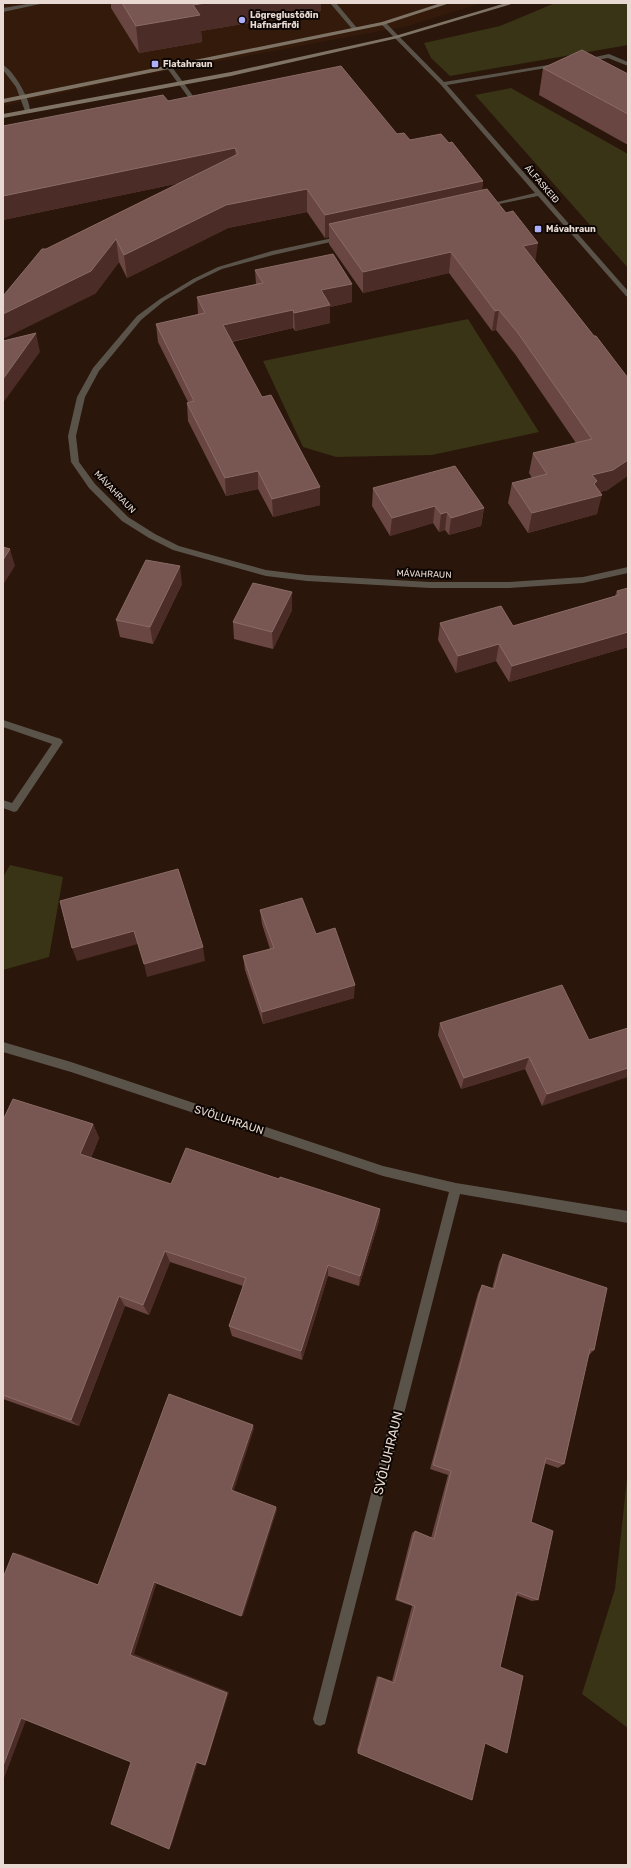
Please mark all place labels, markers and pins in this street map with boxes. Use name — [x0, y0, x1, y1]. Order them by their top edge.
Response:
place label: Lögreglustöðin Hafnarfirði — [250, 10, 319, 30]
marker: Lögreglustöðin Hafnarfirði — [237, 15, 247, 25]
marker: Flatahraun — [150, 59, 160, 69]
place label: Flatahraun — [163, 59, 213, 69]
marker: Mávahraun — [533, 224, 543, 234]
place label: Mávahraun — [546, 224, 596, 234]

